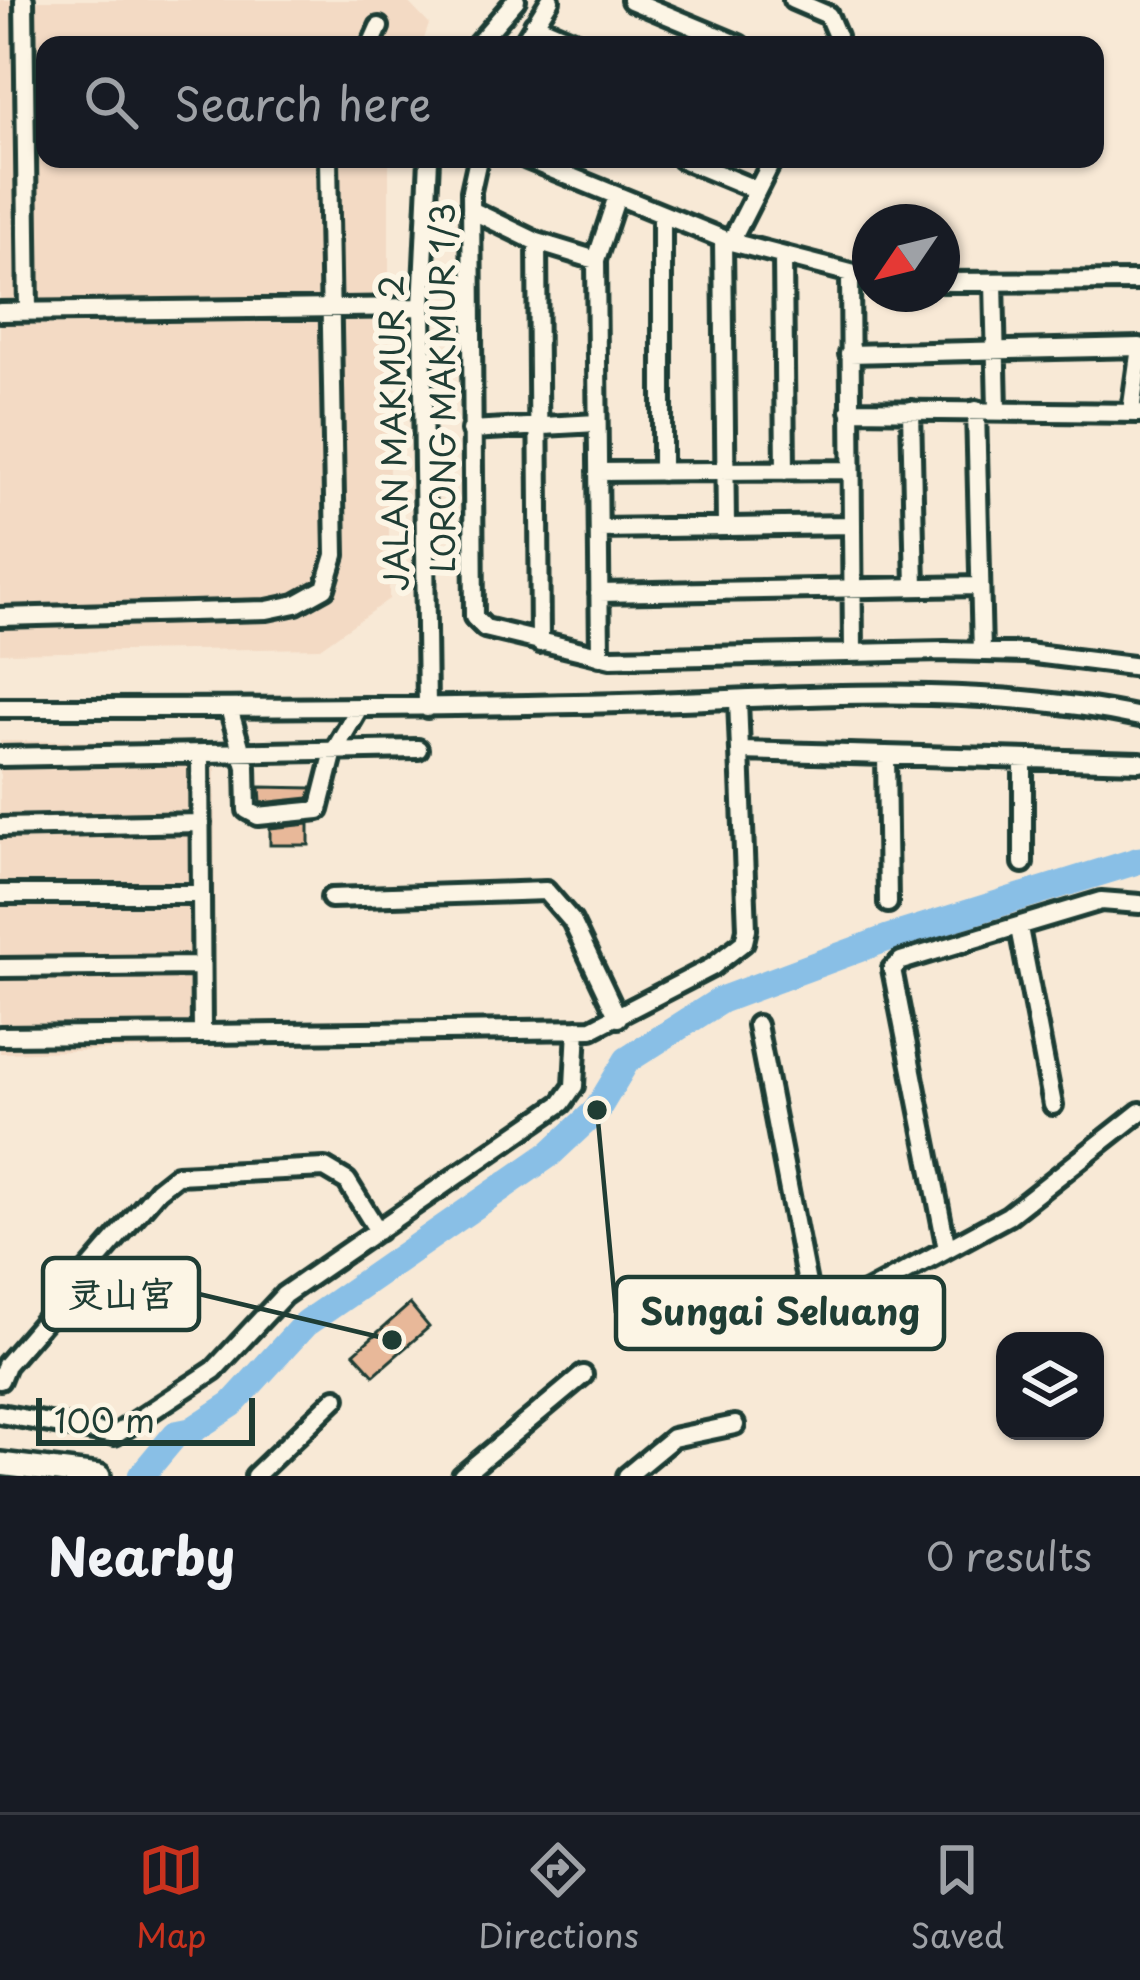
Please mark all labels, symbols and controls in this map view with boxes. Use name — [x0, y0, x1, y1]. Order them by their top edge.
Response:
search box — [36, 36, 1104, 168]
text: Search here — [174, 68, 431, 136]
icon: search — [78, 69, 144, 135]
street label: LORONG MAKMUR 1/3 — [416, 203, 466, 573]
north arrow — [852, 204, 960, 312]
street label: JALAN MAKMUR 2 — [364, 274, 420, 592]
callout: 灵山宫 — [43, 1258, 199, 1330]
text: 灵山宫 — [67, 1265, 175, 1319]
callout: Sungai Seluang — [616, 1277, 944, 1349]
text: Sungai Seluang — [640, 1283, 920, 1337]
map controls — [996, 1332, 1104, 1440]
button: layers — [996, 1332, 1104, 1440]
scale bar — [36, 1392, 255, 1445]
text: 100 m — [54, 1394, 155, 1444]
text: Nearby — [48, 1516, 235, 1593]
text: 0 results — [926, 1525, 1092, 1584]
tab: Map — [136, 1837, 206, 1959]
tab: Directions — [478, 1837, 639, 1959]
tab: Saved — [910, 1837, 1004, 1959]

